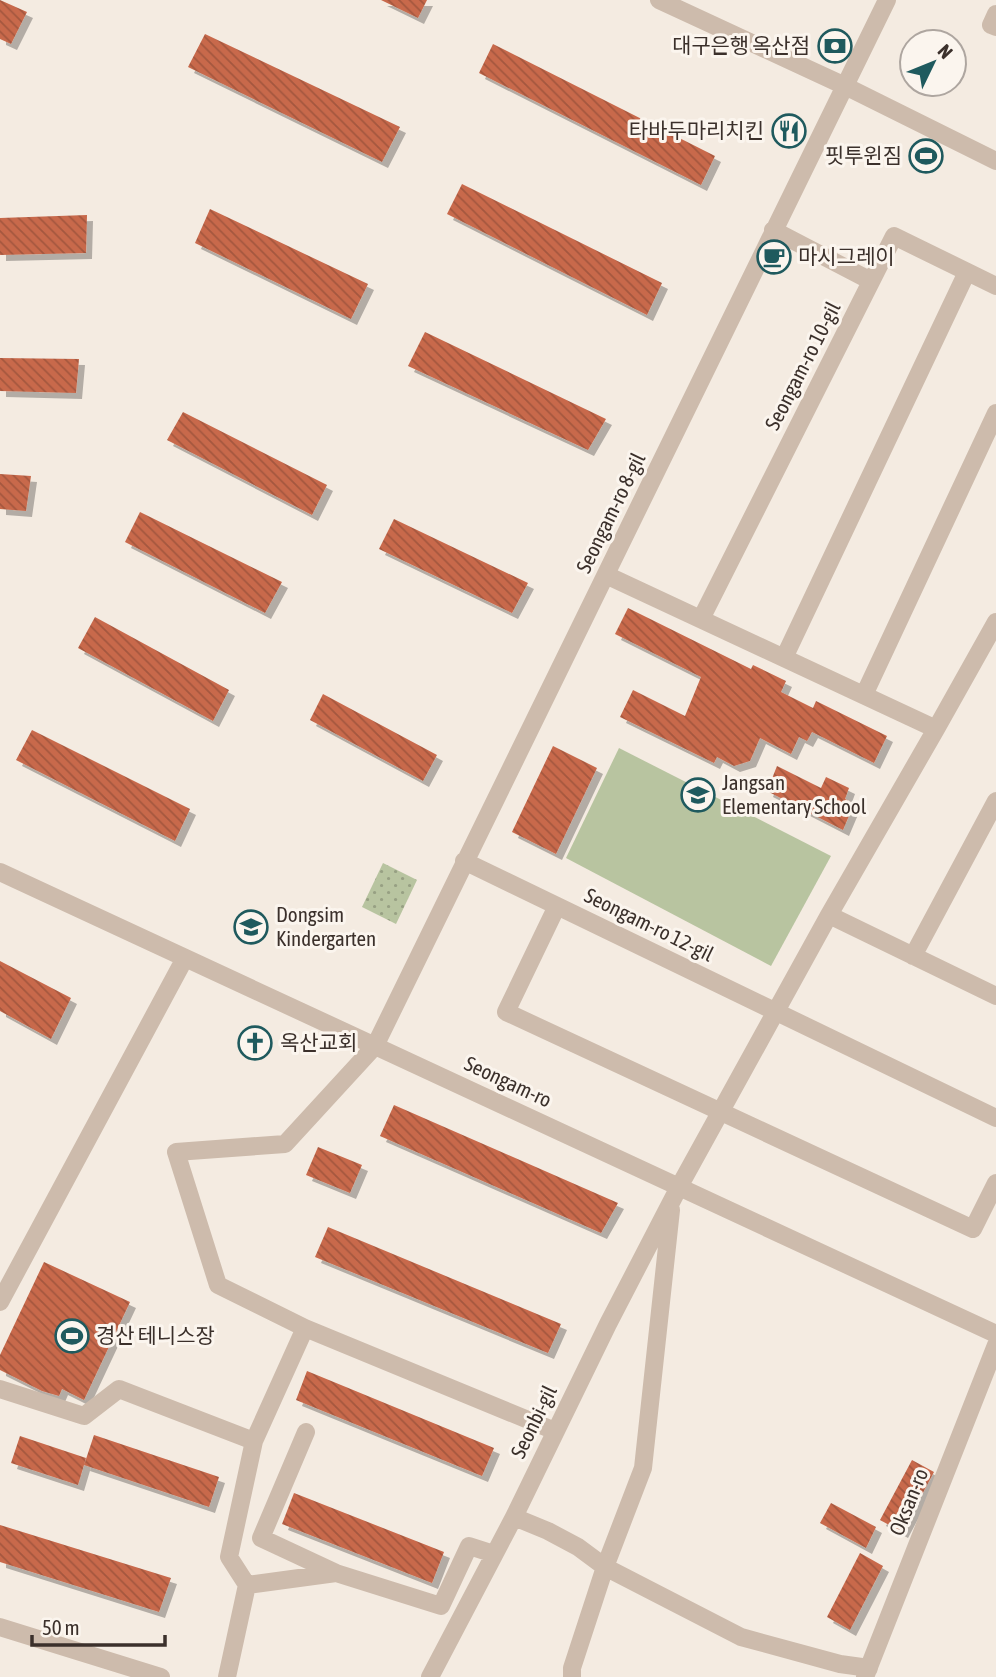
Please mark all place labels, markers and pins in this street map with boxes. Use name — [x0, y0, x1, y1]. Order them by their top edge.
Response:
bank icon: 대구은행 옥산점 — [816, 27, 854, 65]
place label: 대구은행 옥산점 — [672, 33, 810, 57]
restaurant icon: 타바두마리치킨 — [770, 112, 808, 150]
place label: 타바두마리치킨 — [629, 118, 764, 142]
sports icon: 핏투윈짐 — [907, 137, 945, 175]
place label: 핏투윈짐 — [825, 143, 902, 167]
cafe icon: 마시그레이 — [755, 238, 793, 276]
place label: 마시그레이 — [798, 244, 895, 268]
place label: Jangsan Elementary School — [722, 770, 867, 818]
school or university icon: Jangsan Elementary School — [679, 776, 717, 814]
place label: Dongsim Kindergarten — [276, 902, 376, 950]
school or university icon: Dongsim Kindergarten — [232, 908, 270, 946]
church icon: 옥산교회 — [236, 1024, 274, 1062]
place label: 옥산교회 — [280, 1030, 357, 1054]
sports icon: 경산 테니스장 — [53, 1317, 91, 1355]
place label: 경산 테니스장 — [96, 1323, 215, 1347]

